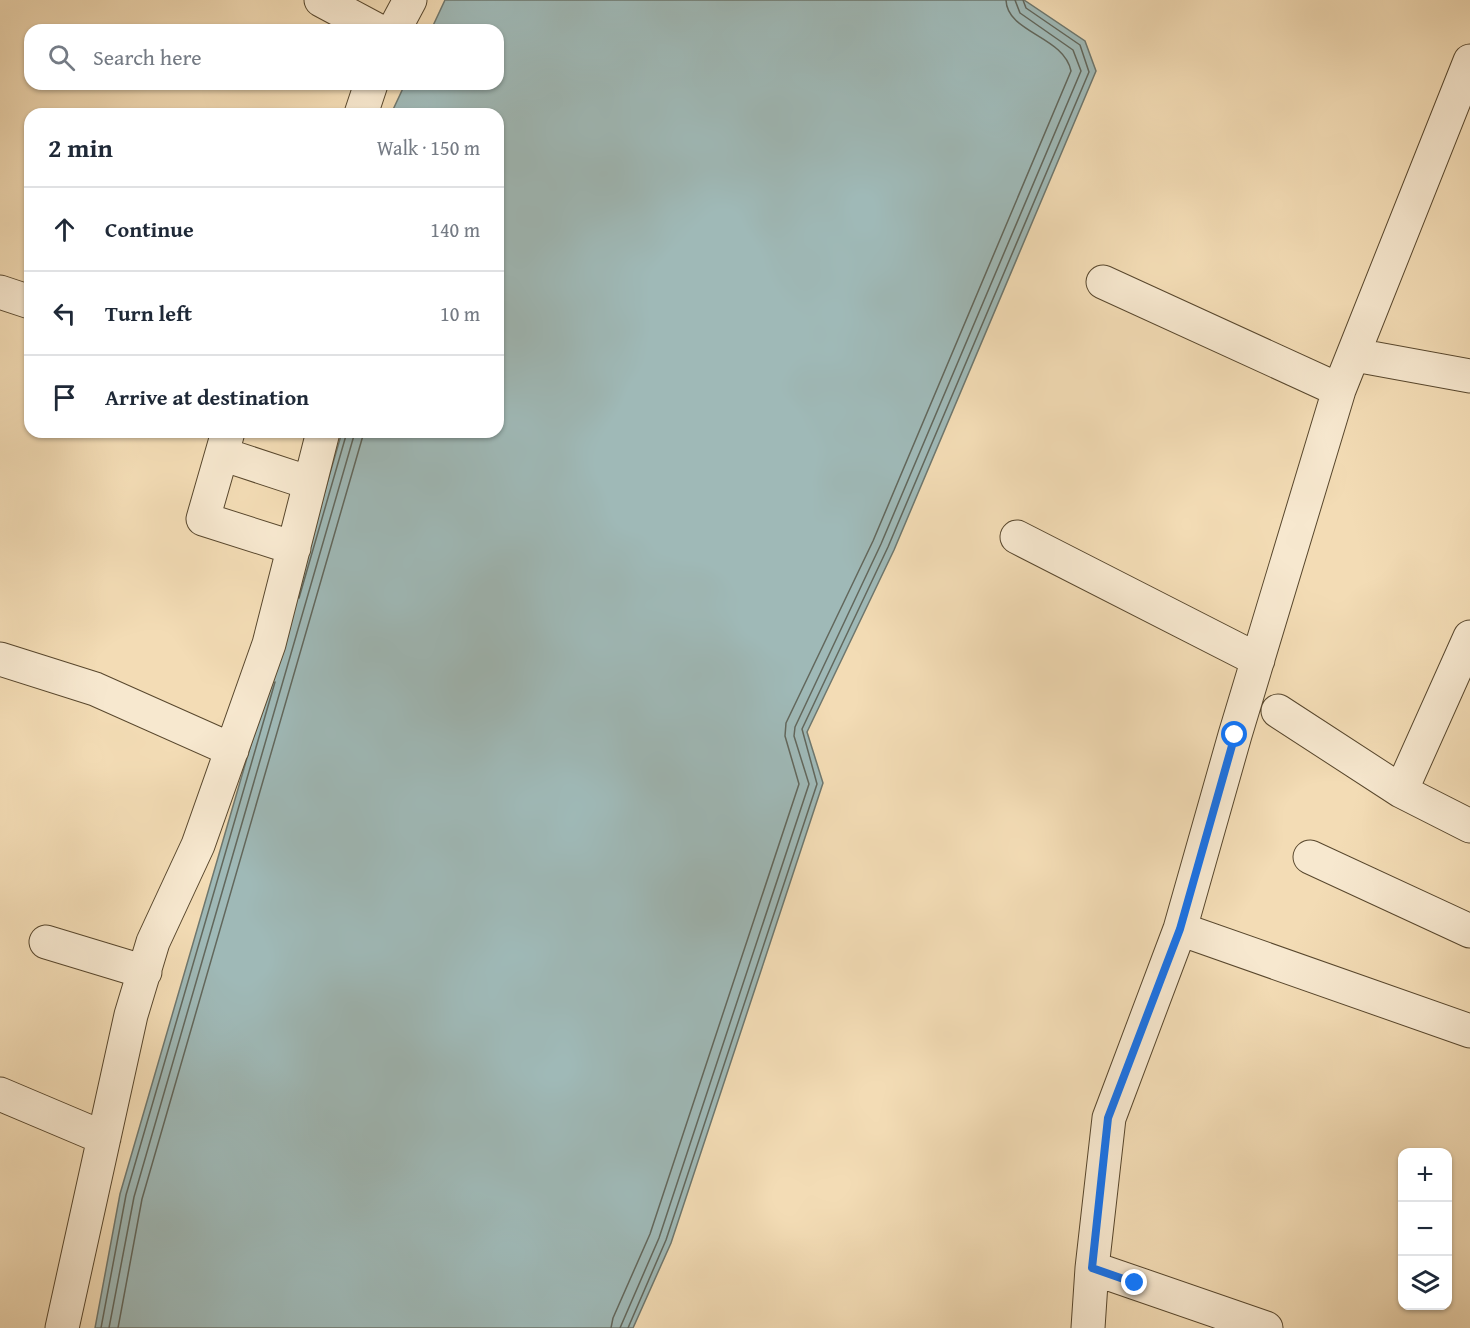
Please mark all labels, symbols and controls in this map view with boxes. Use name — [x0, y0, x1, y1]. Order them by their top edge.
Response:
search box — [24, 24, 504, 90]
icon: search — [45, 41, 78, 74]
text: Search here — [93, 41, 202, 73]
text: 2 min — [48, 128, 113, 167]
text: Walk · 150 m — [377, 133, 480, 162]
icon: ahead — [48, 213, 81, 246]
text: Continue — [105, 213, 194, 245]
text: 140 m — [430, 215, 480, 244]
icon: left — [48, 297, 81, 330]
text: Turn left — [105, 297, 192, 329]
text: 10 m — [440, 299, 480, 328]
icon: arrive — [48, 381, 81, 414]
text: Arrive at destination — [105, 381, 309, 413]
route start — [1221, 721, 1247, 747]
map controls — [1398, 1148, 1452, 1310]
button: + — [1398, 1148, 1452, 1202]
button: − — [1398, 1202, 1452, 1256]
button: layers — [1398, 1256, 1452, 1310]
route end — [1121, 1269, 1147, 1295]

